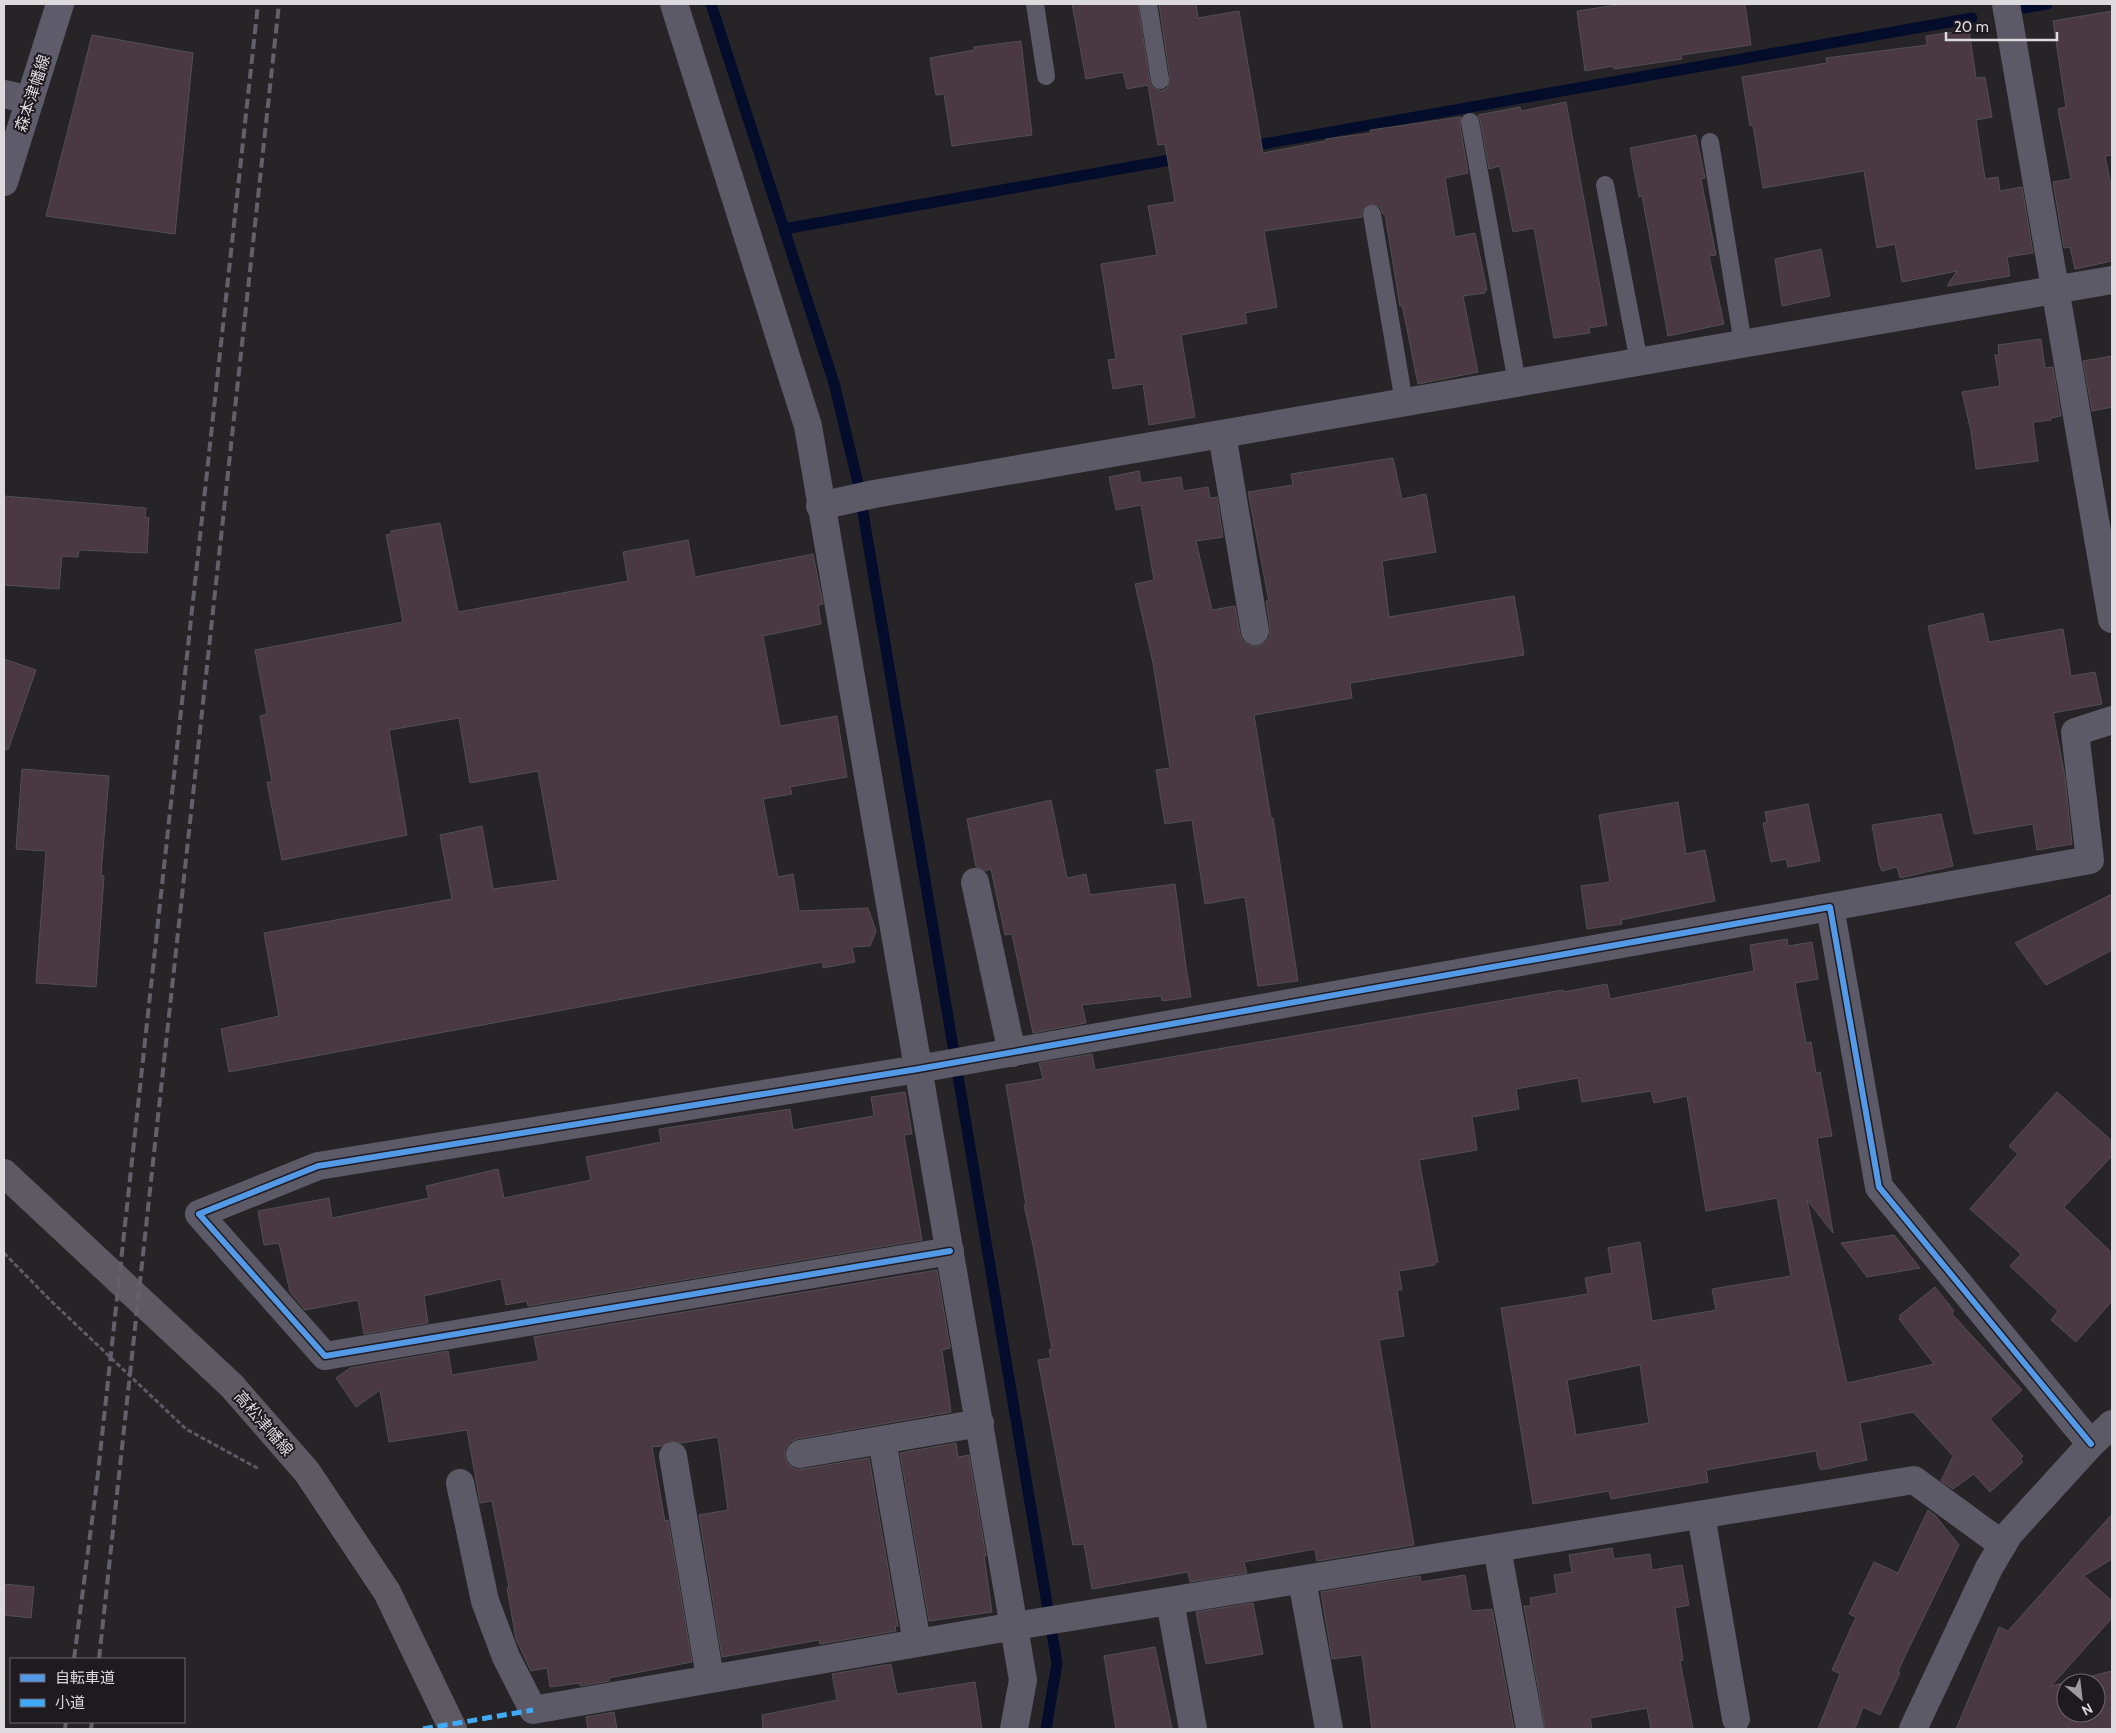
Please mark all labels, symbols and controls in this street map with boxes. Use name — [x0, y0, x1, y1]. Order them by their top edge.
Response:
scale bar — [1946, 10, 2057, 42]
text: 20 m — [1954, 18, 1989, 36]
street label: 森本津幡線 — [11, 52, 54, 134]
street label: 高松津幡線 — [230, 1387, 297, 1460]
legend — [10, 1658, 185, 1723]
text: 自転車道 — [55, 1669, 115, 1687]
north arrow — [2056, 1673, 2106, 1723]
text: 小道 — [55, 1694, 85, 1712]
text: N — [2079, 1699, 2096, 1720]

